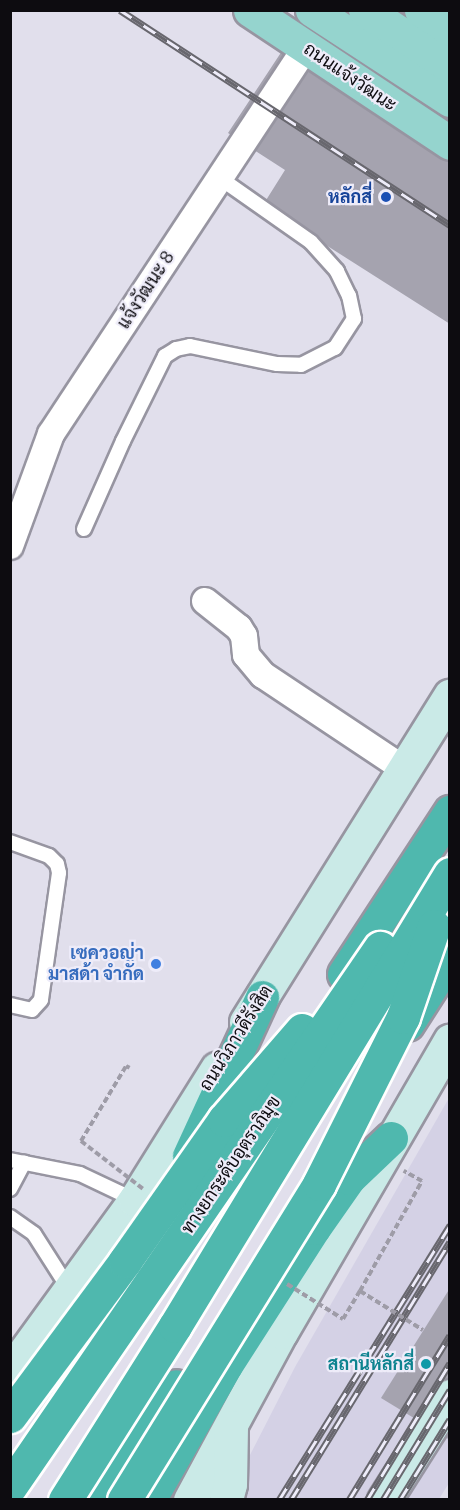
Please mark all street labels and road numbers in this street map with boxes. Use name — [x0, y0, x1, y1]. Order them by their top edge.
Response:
street label: ถนนแจ้งวัฒนะ — [300, 38, 400, 116]
street label: แจ้งวัฒนะ 8 — [113, 247, 179, 333]
street label: ถนนวิภาวดีรังสิต — [195, 981, 277, 1095]
street label: ทางยกระดับอุตราภิมุข — [177, 1092, 285, 1238]

